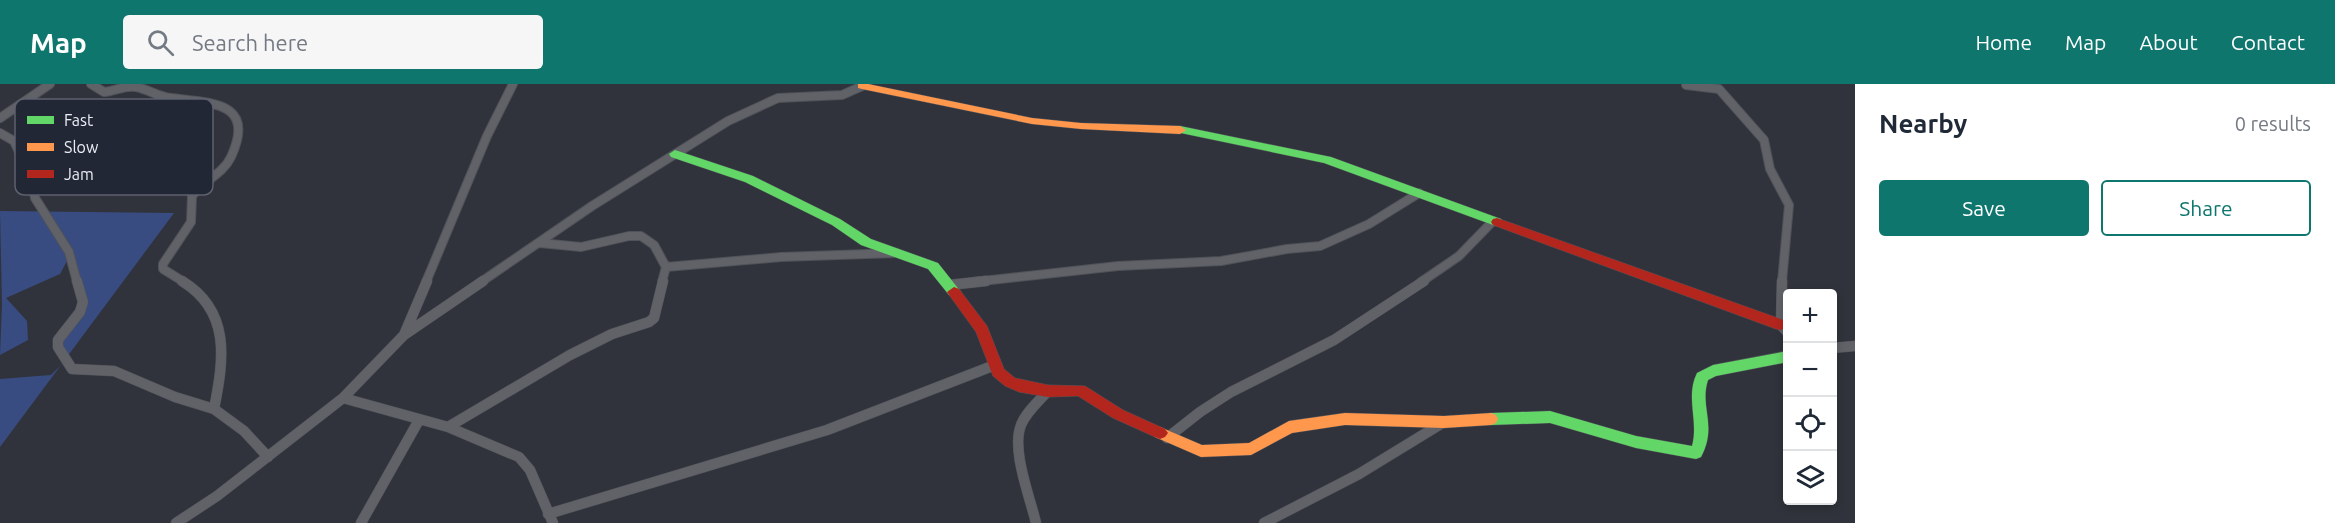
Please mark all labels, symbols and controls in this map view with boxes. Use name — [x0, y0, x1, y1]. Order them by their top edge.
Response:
search box — [123, 15, 543, 69]
icon: search — [144, 26, 177, 59]
text: Map — [30, 27, 87, 58]
text: Search here — [192, 30, 308, 55]
text: Home — [1975, 30, 2032, 54]
text: Map — [2065, 30, 2106, 54]
text: About — [2139, 30, 2198, 54]
text: Contact — [2231, 30, 2305, 54]
legend — [15, 99, 213, 195]
text: Nearby — [1879, 109, 1967, 138]
text: Fast — [64, 111, 94, 129]
text: 0 results — [2235, 112, 2311, 135]
text: Slow — [64, 138, 99, 156]
text: Jam — [64, 165, 94, 183]
button: Save — [1879, 180, 2089, 236]
button: Share — [2101, 180, 2311, 236]
map controls — [1783, 289, 1837, 505]
button: + — [1783, 289, 1837, 343]
button: − — [1783, 343, 1837, 397]
button: locate — [1783, 397, 1837, 451]
button: layers — [1783, 451, 1837, 505]

